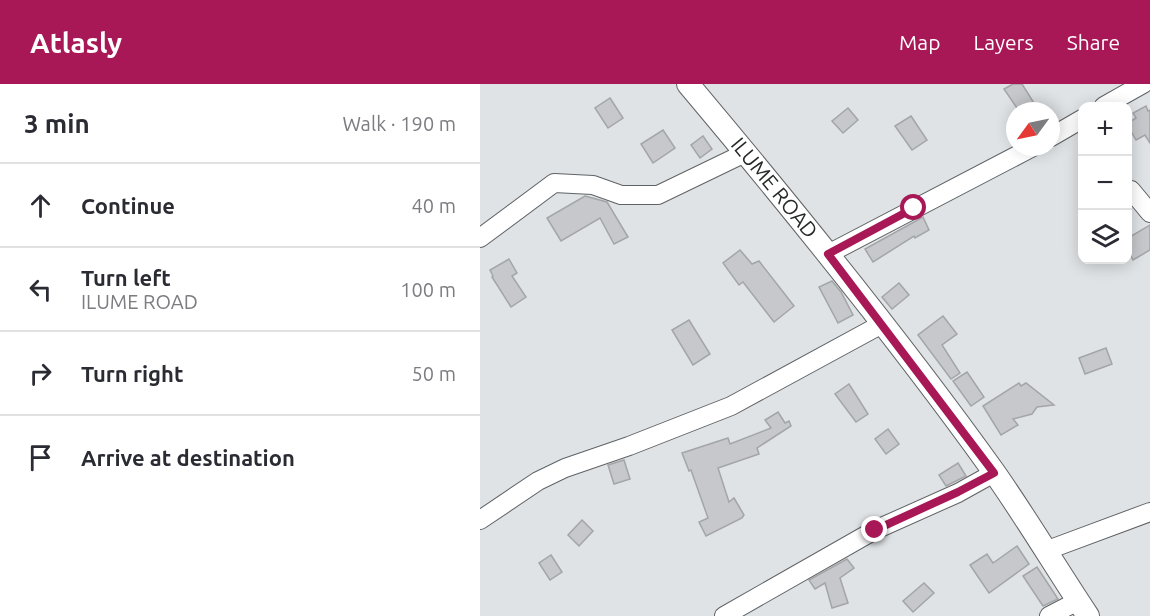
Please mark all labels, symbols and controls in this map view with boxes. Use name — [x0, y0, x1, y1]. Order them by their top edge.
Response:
text: Atlasly — [30, 27, 122, 58]
text: Map — [899, 30, 940, 54]
text: Layers — [973, 30, 1034, 54]
text: Share — [1067, 30, 1120, 54]
north arrow — [1006, 102, 1060, 156]
map controls — [1078, 102, 1132, 264]
button: + — [1078, 102, 1132, 156]
text: 3 min — [24, 109, 90, 138]
text: Walk · 190 m — [343, 112, 456, 135]
street label: ILUME ROAD — [727, 132, 823, 242]
button: − — [1078, 156, 1132, 210]
icon: ahead — [24, 189, 57, 222]
text: Continue — [81, 193, 175, 218]
text: 40 m — [412, 194, 456, 217]
route start — [900, 194, 926, 220]
button: layers — [1078, 210, 1132, 264]
text: Turn left — [81, 265, 171, 290]
icon: left — [24, 273, 57, 306]
text: 100 m — [400, 278, 456, 301]
text: ILUME ROAD — [81, 290, 198, 313]
icon: right — [24, 357, 57, 390]
text: Turn right — [81, 361, 183, 386]
text: 50 m — [412, 362, 456, 385]
icon: arrive — [24, 441, 57, 474]
text: Arrive at destination — [81, 445, 295, 470]
route end — [861, 516, 887, 542]

